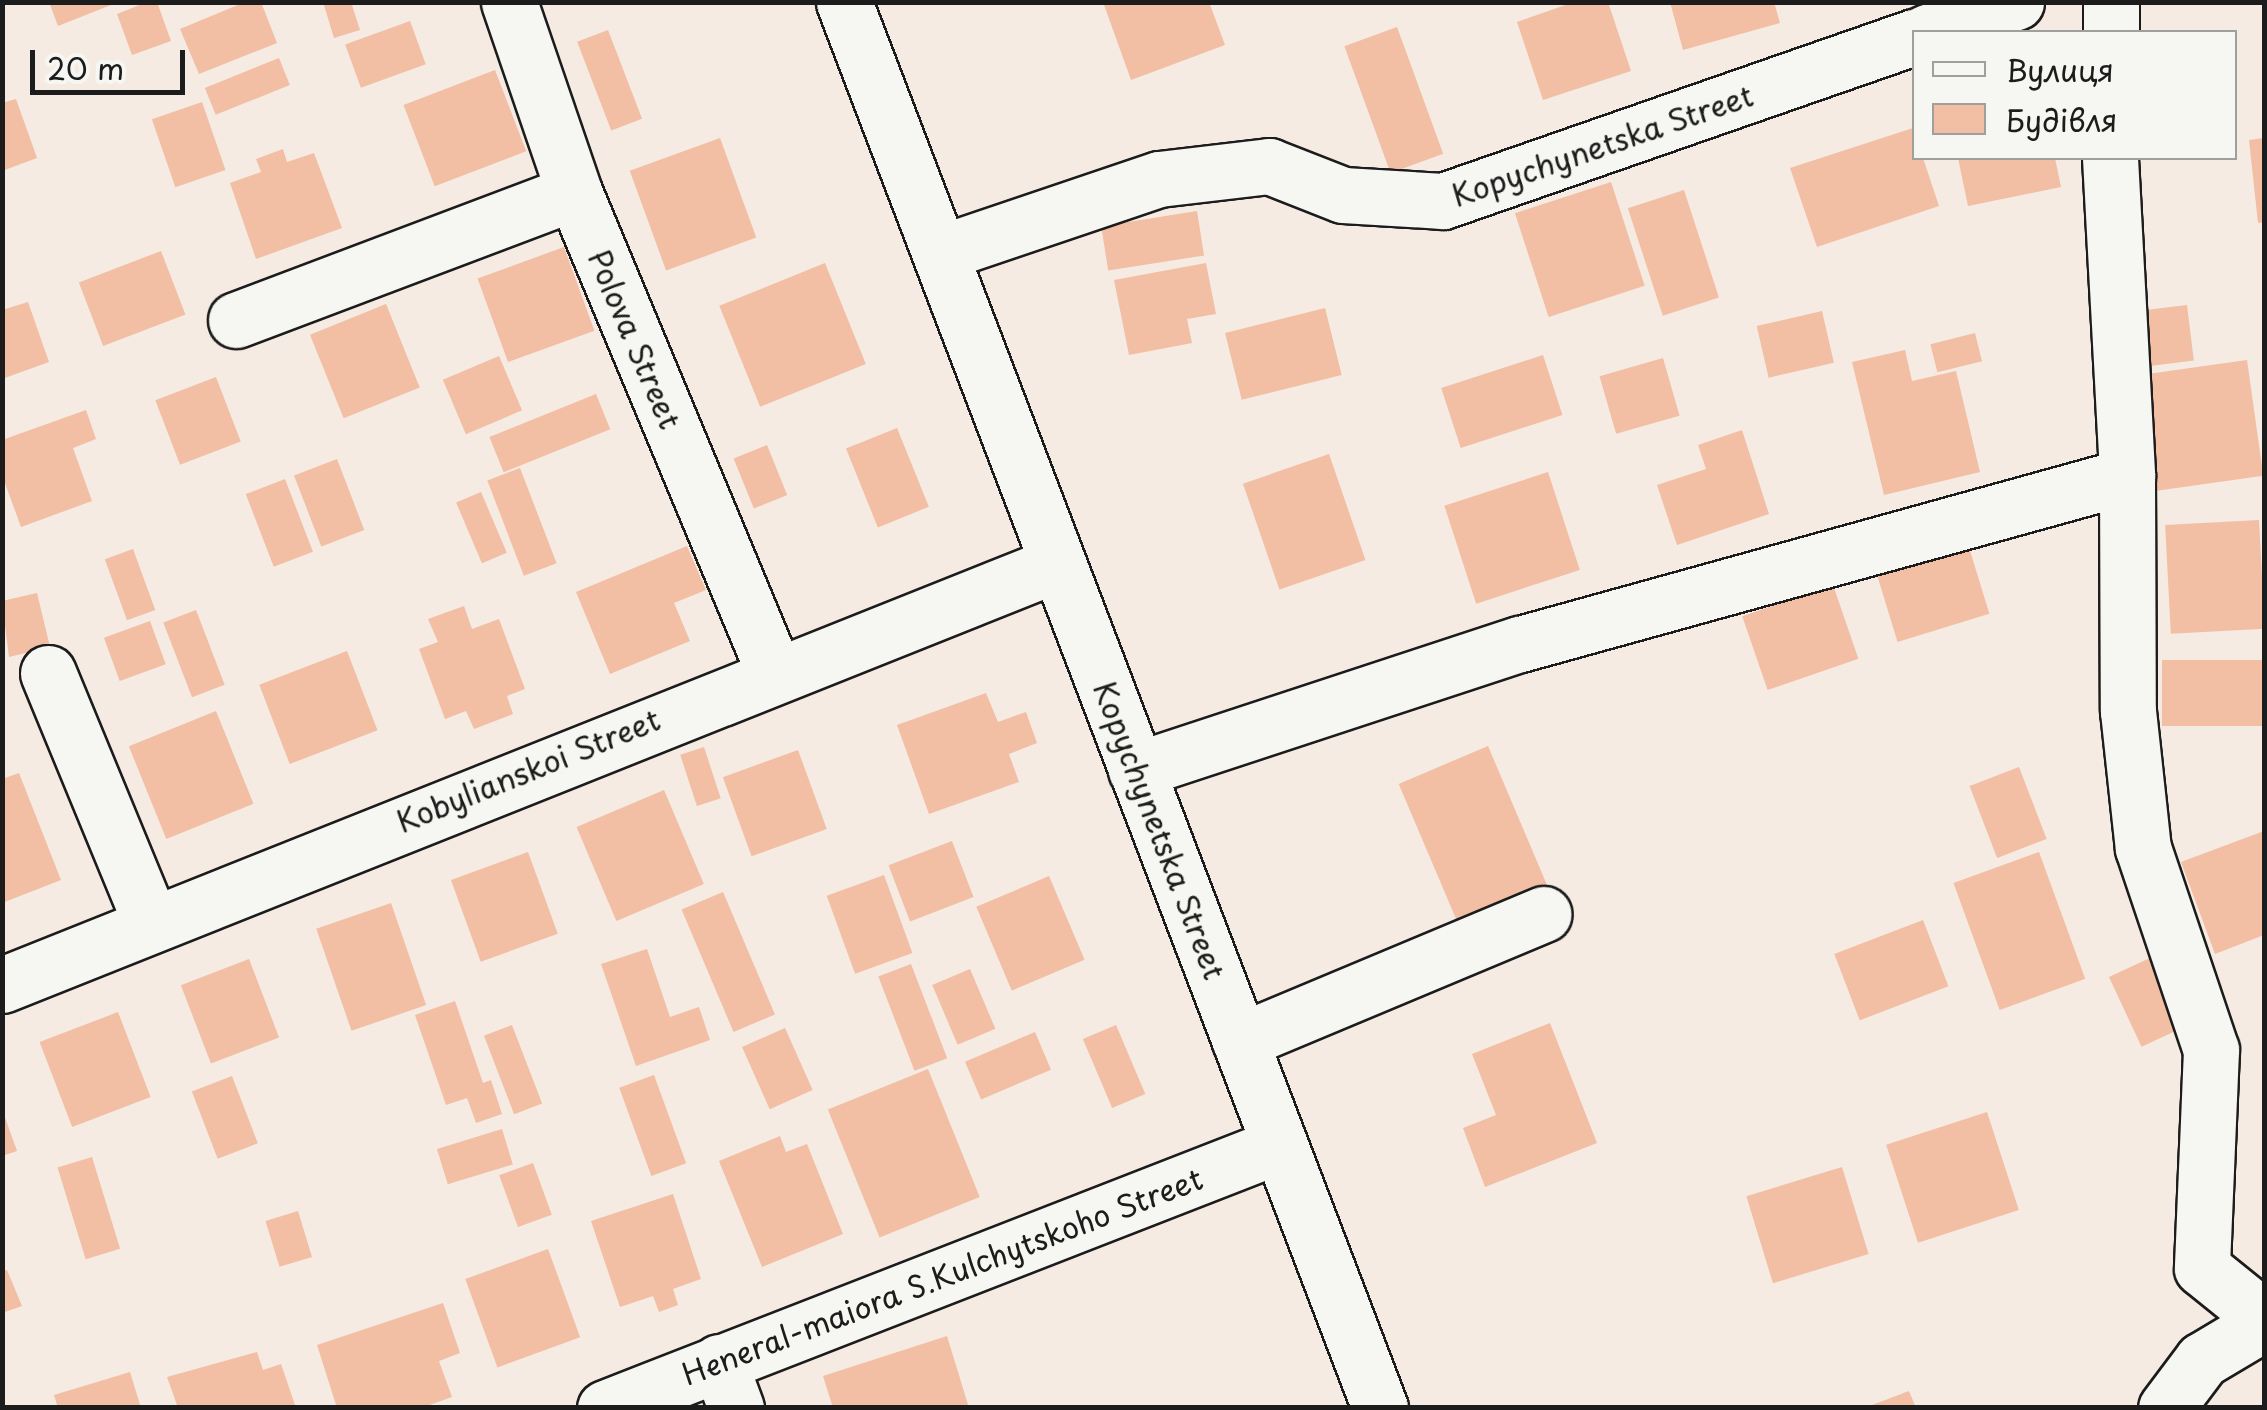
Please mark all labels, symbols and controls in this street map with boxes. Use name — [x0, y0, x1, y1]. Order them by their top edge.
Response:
scale bar — [35, 30, 190, 92]
legend — [1912, 30, 2237, 160]
text: 20 m — [47, 45, 124, 90]
text: Вулиця — [2006, 47, 2114, 92]
street label: Kopychynetska Street — [1445, 76, 1759, 214]
text: Будівля — [2006, 97, 2118, 142]
street label: Polova Street — [581, 244, 689, 434]
street label: Kopychynetska Street — [1086, 675, 1234, 985]
street label: Kobylianskoi Street — [391, 701, 665, 839]
street label: Heneral-maiora S.Kulchytskoho Street — [676, 1160, 1208, 1392]

